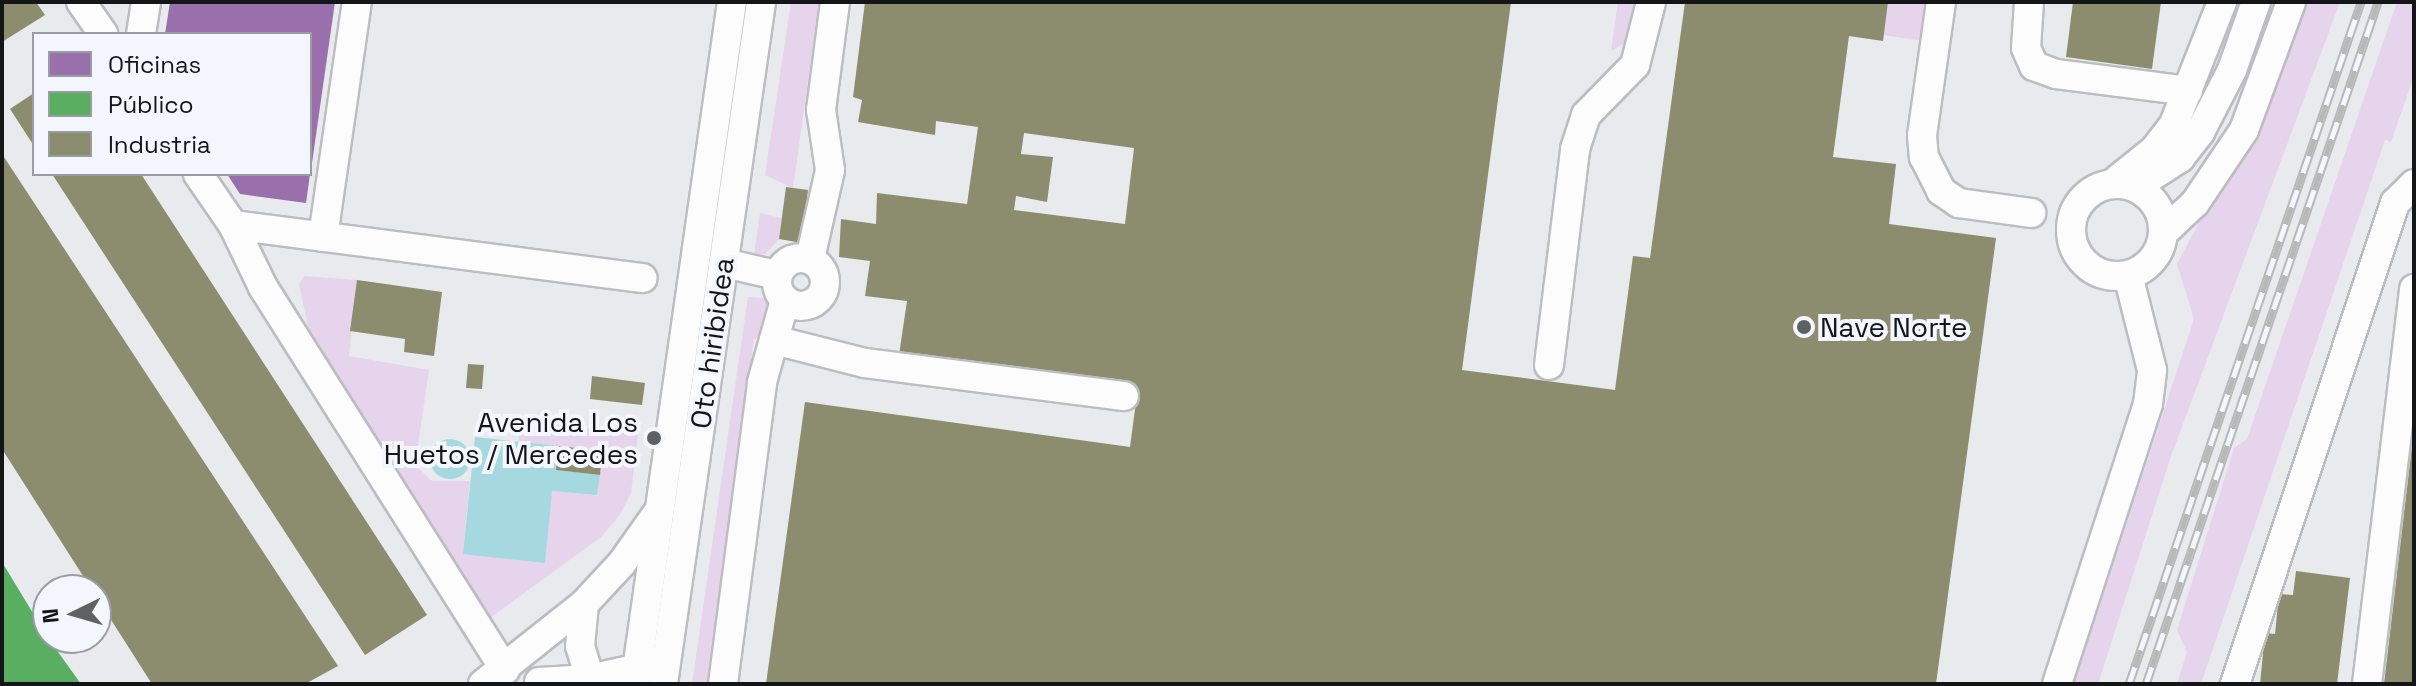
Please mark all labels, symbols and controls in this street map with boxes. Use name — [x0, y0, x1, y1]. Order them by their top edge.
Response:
legend — [32, 32, 312, 176]
text: Oficinas — [108, 49, 201, 80]
text: Público — [108, 89, 194, 120]
text: Industria — [108, 129, 211, 160]
street label: Oto hiribidea — [683, 255, 741, 431]
place label: Nave Norte — [1820, 310, 1968, 344]
marker: Nave Norte — [1795, 318, 1813, 336]
place label: Avenida Los Huetos / Mercedes — [384, 405, 638, 471]
marker: Avenida Los Huetos / Mercedes — [645, 429, 663, 447]
north arrow — [32, 574, 112, 654]
text: N — [35, 607, 65, 624]

